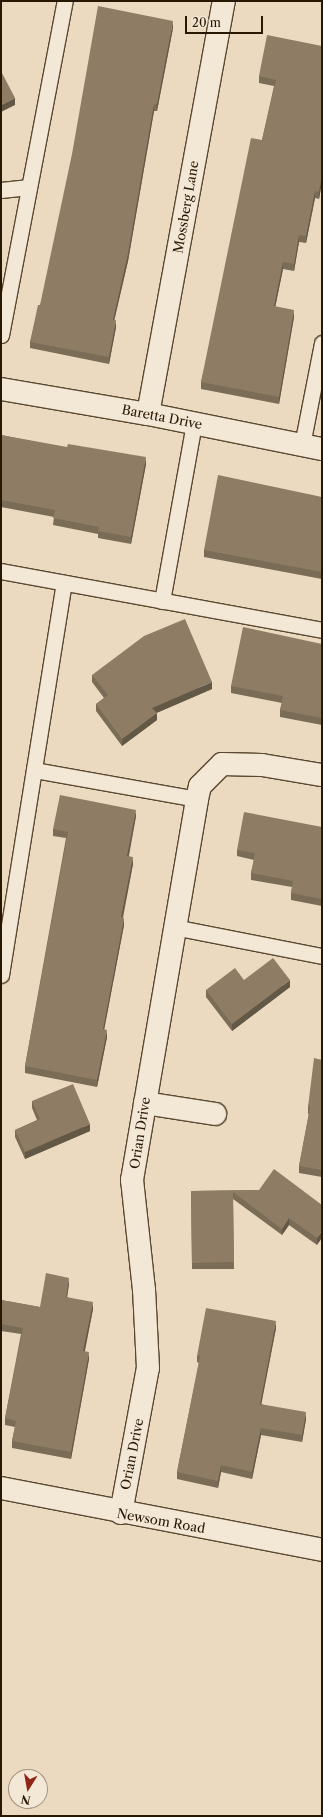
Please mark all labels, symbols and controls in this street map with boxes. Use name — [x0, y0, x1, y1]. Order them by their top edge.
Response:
scale bar — [187, 8, 265, 34]
text: 20 m — [192, 15, 221, 30]
street label: Mossberg Lane — [170, 159, 202, 255]
street label: Baretta Drive — [120, 402, 204, 432]
street label: Orian Drive — [127, 1096, 153, 1170]
street label: Orian Drive — [117, 1417, 147, 1491]
street label: Newsom Road — [116, 1506, 206, 1536]
north arrow — [8, 1769, 48, 1809]
text: N — [20, 1792, 32, 1808]

